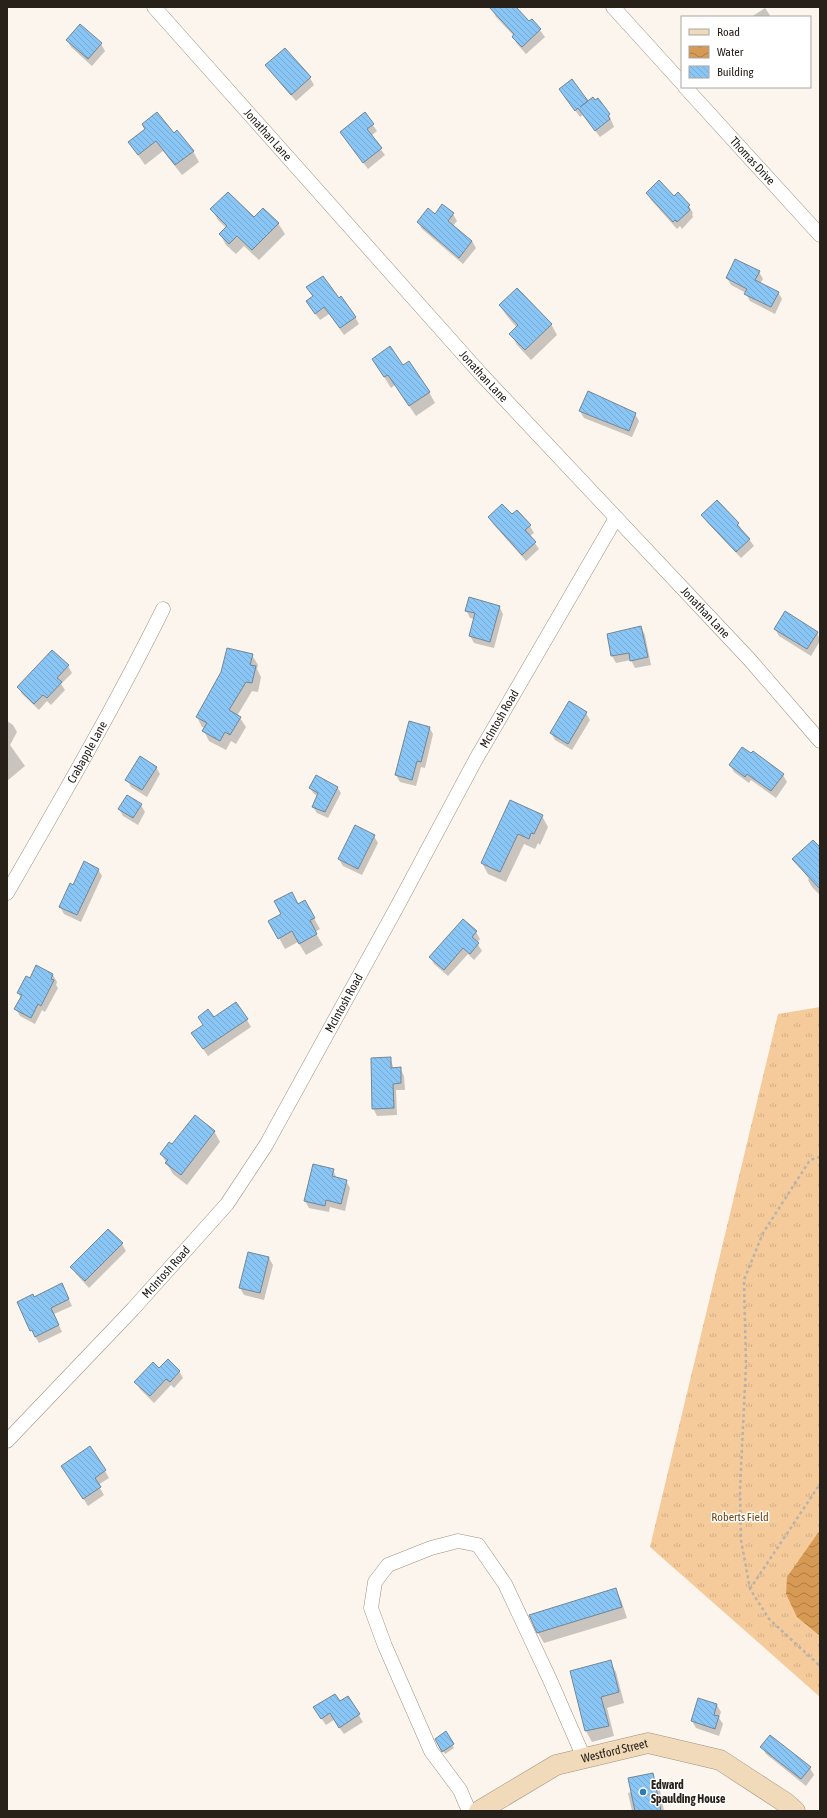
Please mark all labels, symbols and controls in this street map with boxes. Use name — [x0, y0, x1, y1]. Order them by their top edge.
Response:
legend — [681, 16, 811, 88]
text: Road — [717, 25, 740, 39]
text: Water — [717, 45, 744, 59]
text: Building — [717, 65, 755, 79]
street label: Jonathan Lane — [241, 106, 295, 164]
street label: Thomas Drive — [727, 134, 778, 188]
street label: Jonathan Lane — [456, 348, 511, 405]
street label: Jonathan Lane — [678, 584, 733, 641]
street label: McIntosh Road — [477, 687, 522, 750]
street label: Crabapple Lane — [64, 719, 110, 786]
street label: McIntosh Road — [322, 971, 366, 1035]
street label: McIntosh Road — [139, 1243, 193, 1301]
park label: Roberts Field — [711, 1510, 769, 1524]
street label: Westford Street — [580, 1736, 650, 1766]
place label: Edward Spaulding House — [651, 1778, 726, 1806]
marker: Edward Spaulding House — [638, 1787, 648, 1797]

